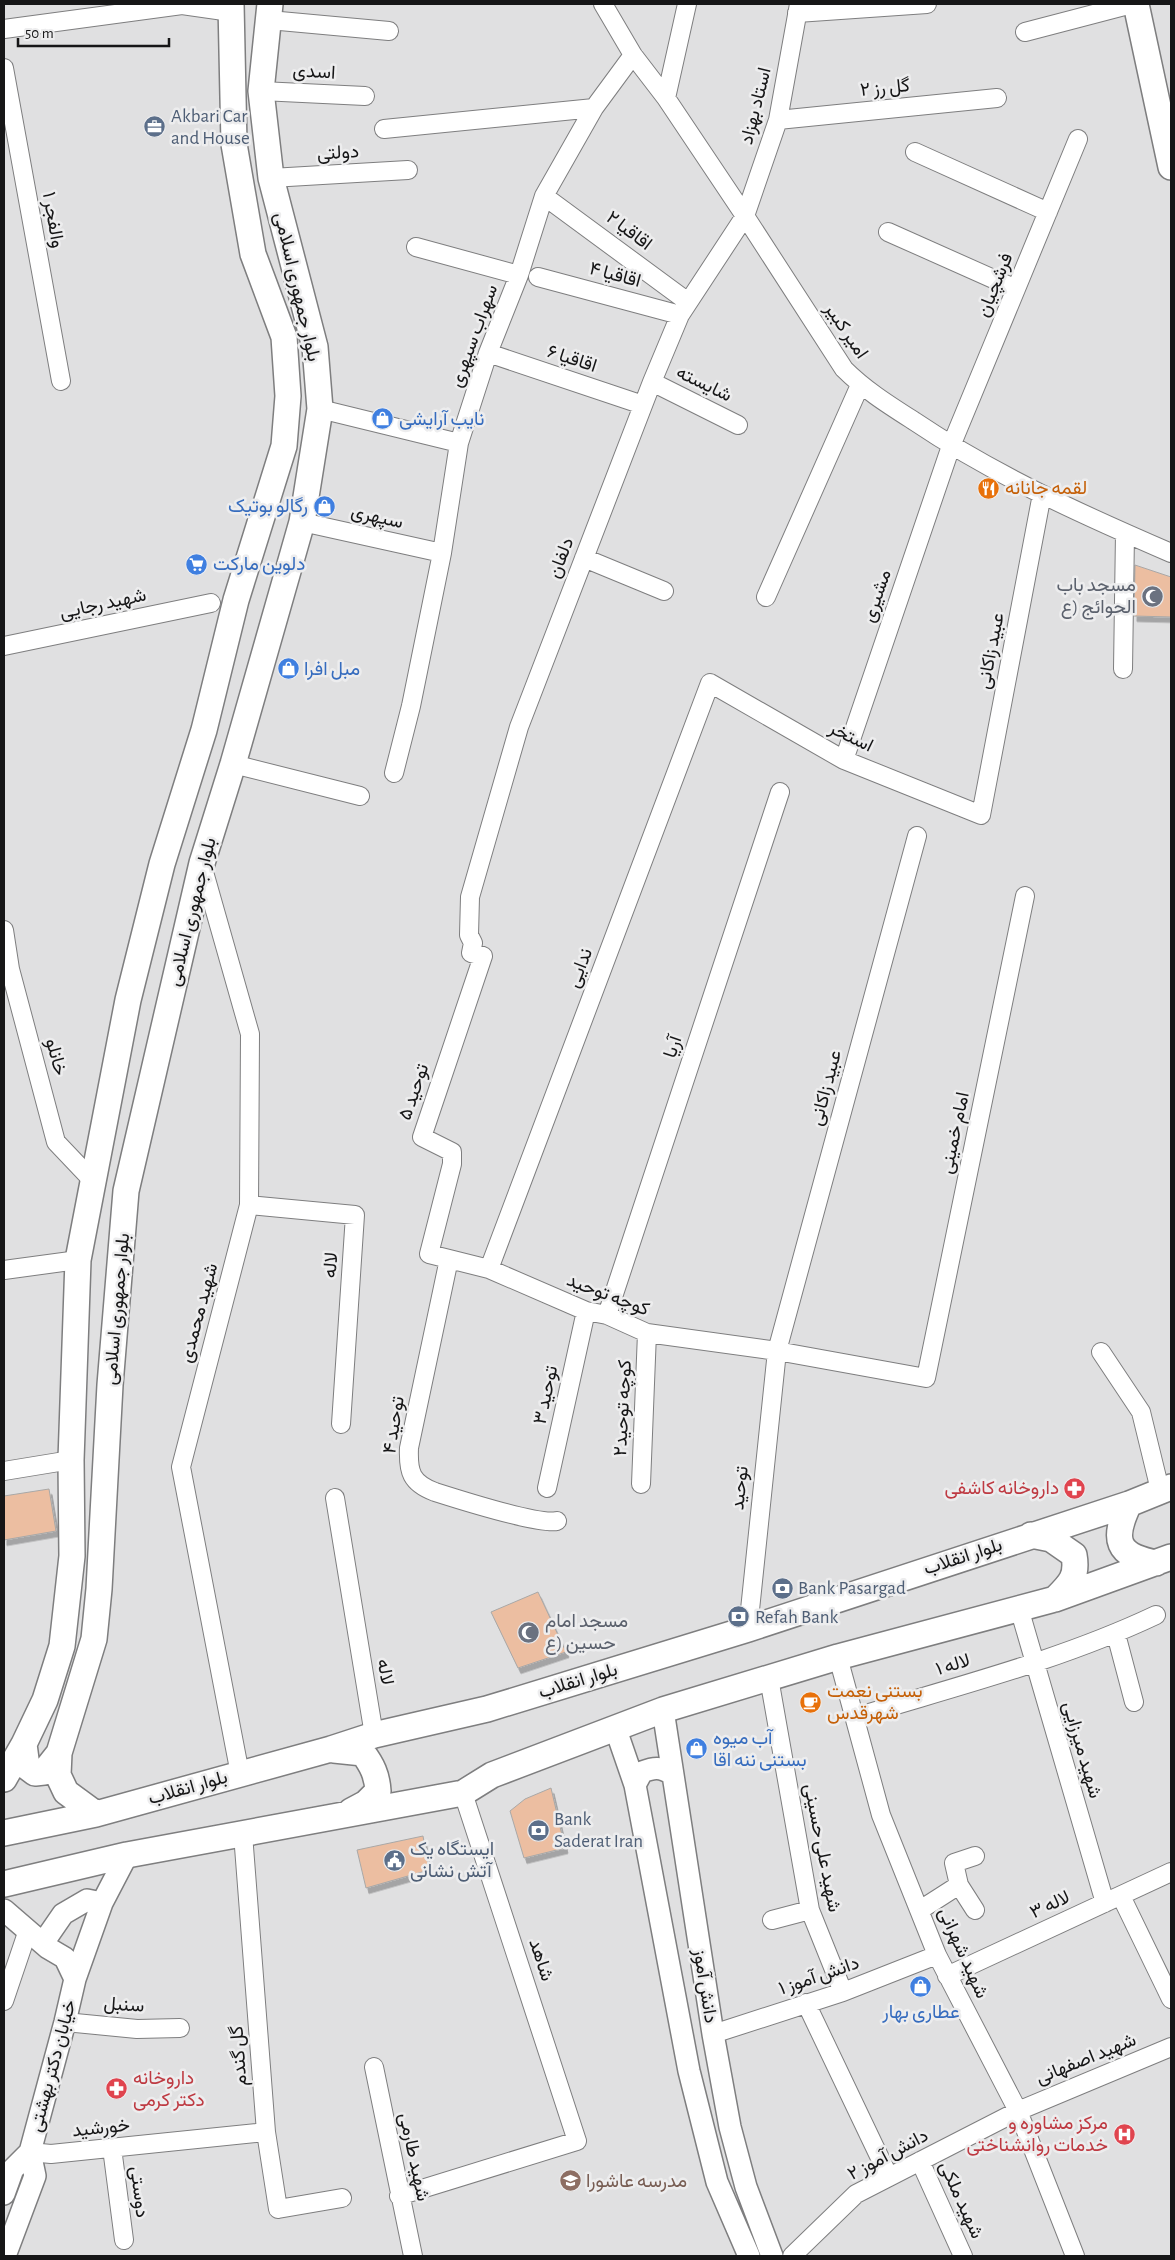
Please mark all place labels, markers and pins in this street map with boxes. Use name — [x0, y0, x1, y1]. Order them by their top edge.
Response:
place label: Akbari Car and House — [171, 107, 250, 148]
office icon: Akbari Car and House — [143, 115, 167, 139]
shop icon: نایب آرایشی — [371, 407, 395, 431]
place label: نایب آرایشی — [399, 409, 484, 430]
restaurant icon: لقمه جانانه — [977, 476, 1001, 500]
place label: لقمه جانانه — [1005, 479, 1087, 499]
shop icon: رگالو بوتیک — [312, 494, 336, 518]
place label: رگالو بوتیک — [228, 496, 308, 517]
supermarket icon: دلوین مارکت — [185, 552, 209, 576]
place label: دلوین مارکت — [213, 555, 305, 575]
place label: مسجد باب الحوائج (ع — [1056, 576, 1136, 620]
mosque icon: مسجد باب الحوائج (ع — [1140, 584, 1164, 608]
shop icon: مبل افرا — [276, 657, 300, 681]
place label: مبل افرا — [304, 660, 360, 680]
pharmacy icon: داروخانه کاشفی — [1063, 1476, 1087, 1500]
place label: داروخانه کاشفی — [945, 1479, 1059, 1499]
bank icon: Bank Pasargad — [770, 1576, 794, 1600]
place label: Bank Pasargad — [798, 1579, 906, 1598]
bank icon: Refah Bank — [727, 1605, 751, 1629]
place label: Refah Bank — [755, 1608, 839, 1627]
place label: مسجد امام حسین (ع — [545, 1612, 628, 1655]
mosque icon: مسجد امام حسین (ع — [517, 1620, 541, 1644]
place label: بستنی نعمت شهرقدس — [827, 1682, 923, 1724]
cafe icon: بستنی نعمت شهرقدس — [799, 1690, 823, 1714]
place label: آب میوه بستنی ننه اقا — [713, 1728, 807, 1771]
shop icon: آب میوه بستنی ننه اقا — [685, 1737, 709, 1761]
place label: Bank Saderat Iran — [554, 1810, 643, 1851]
bank icon: Bank Saderat Iran — [526, 1818, 550, 1842]
place label: ایستگاه یک آتش نشانی — [410, 1839, 494, 1882]
public building icon: ایستگاه یک آتش نشانی — [382, 1848, 406, 1872]
shop icon: عطاری بهار — [909, 1974, 933, 1998]
place label: عطاری بهار — [881, 2003, 960, 2023]
place label: داروخانه دکتر کرمی — [133, 2069, 205, 2111]
pharmacy icon: داروخانه دکتر کرمی — [105, 2077, 129, 2101]
place label: مرکز مشاوره و خدمات روانشناختی — [967, 2114, 1108, 2156]
hospital icon: مرکز مشاوره و خدمات روانشناختی — [1112, 2122, 1136, 2146]
school or university icon: مدرسه عاشورا — [558, 2169, 582, 2193]
place label: مدرسه عاشورا — [586, 2172, 687, 2192]

